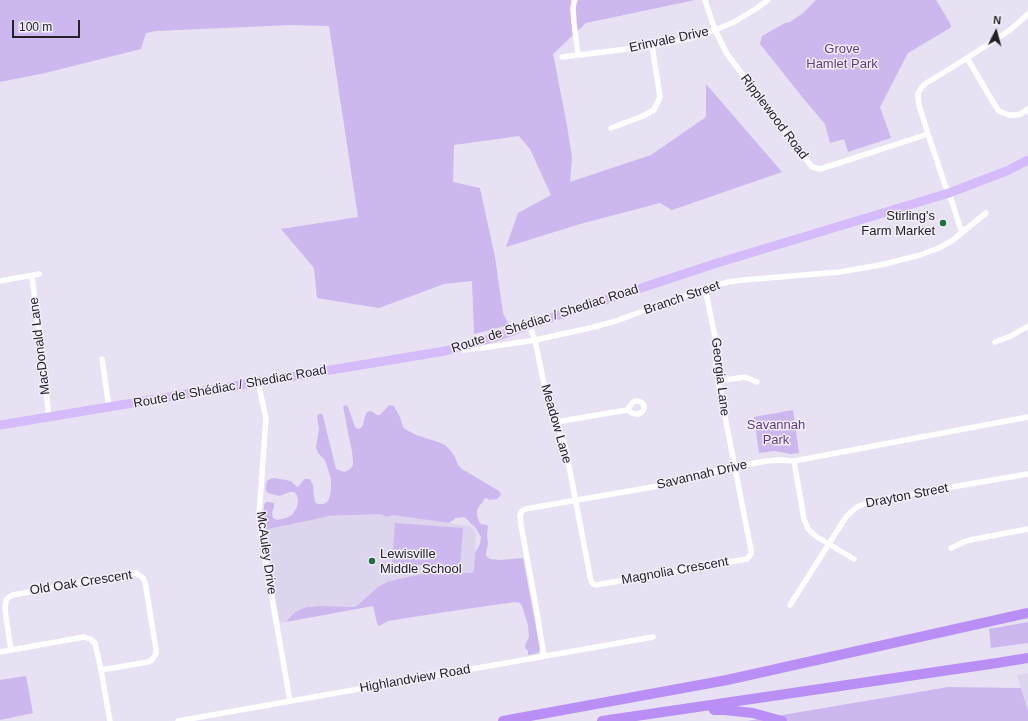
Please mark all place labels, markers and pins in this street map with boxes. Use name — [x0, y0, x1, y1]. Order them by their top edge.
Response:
place label: Stirling's Farm Market — [861, 208, 935, 239]
marker: Stirling's Farm Market — [938, 218, 948, 228]
place label: Lewisville Middle School — [380, 546, 462, 577]
marker: Lewisville Middle School — [367, 556, 377, 566]

